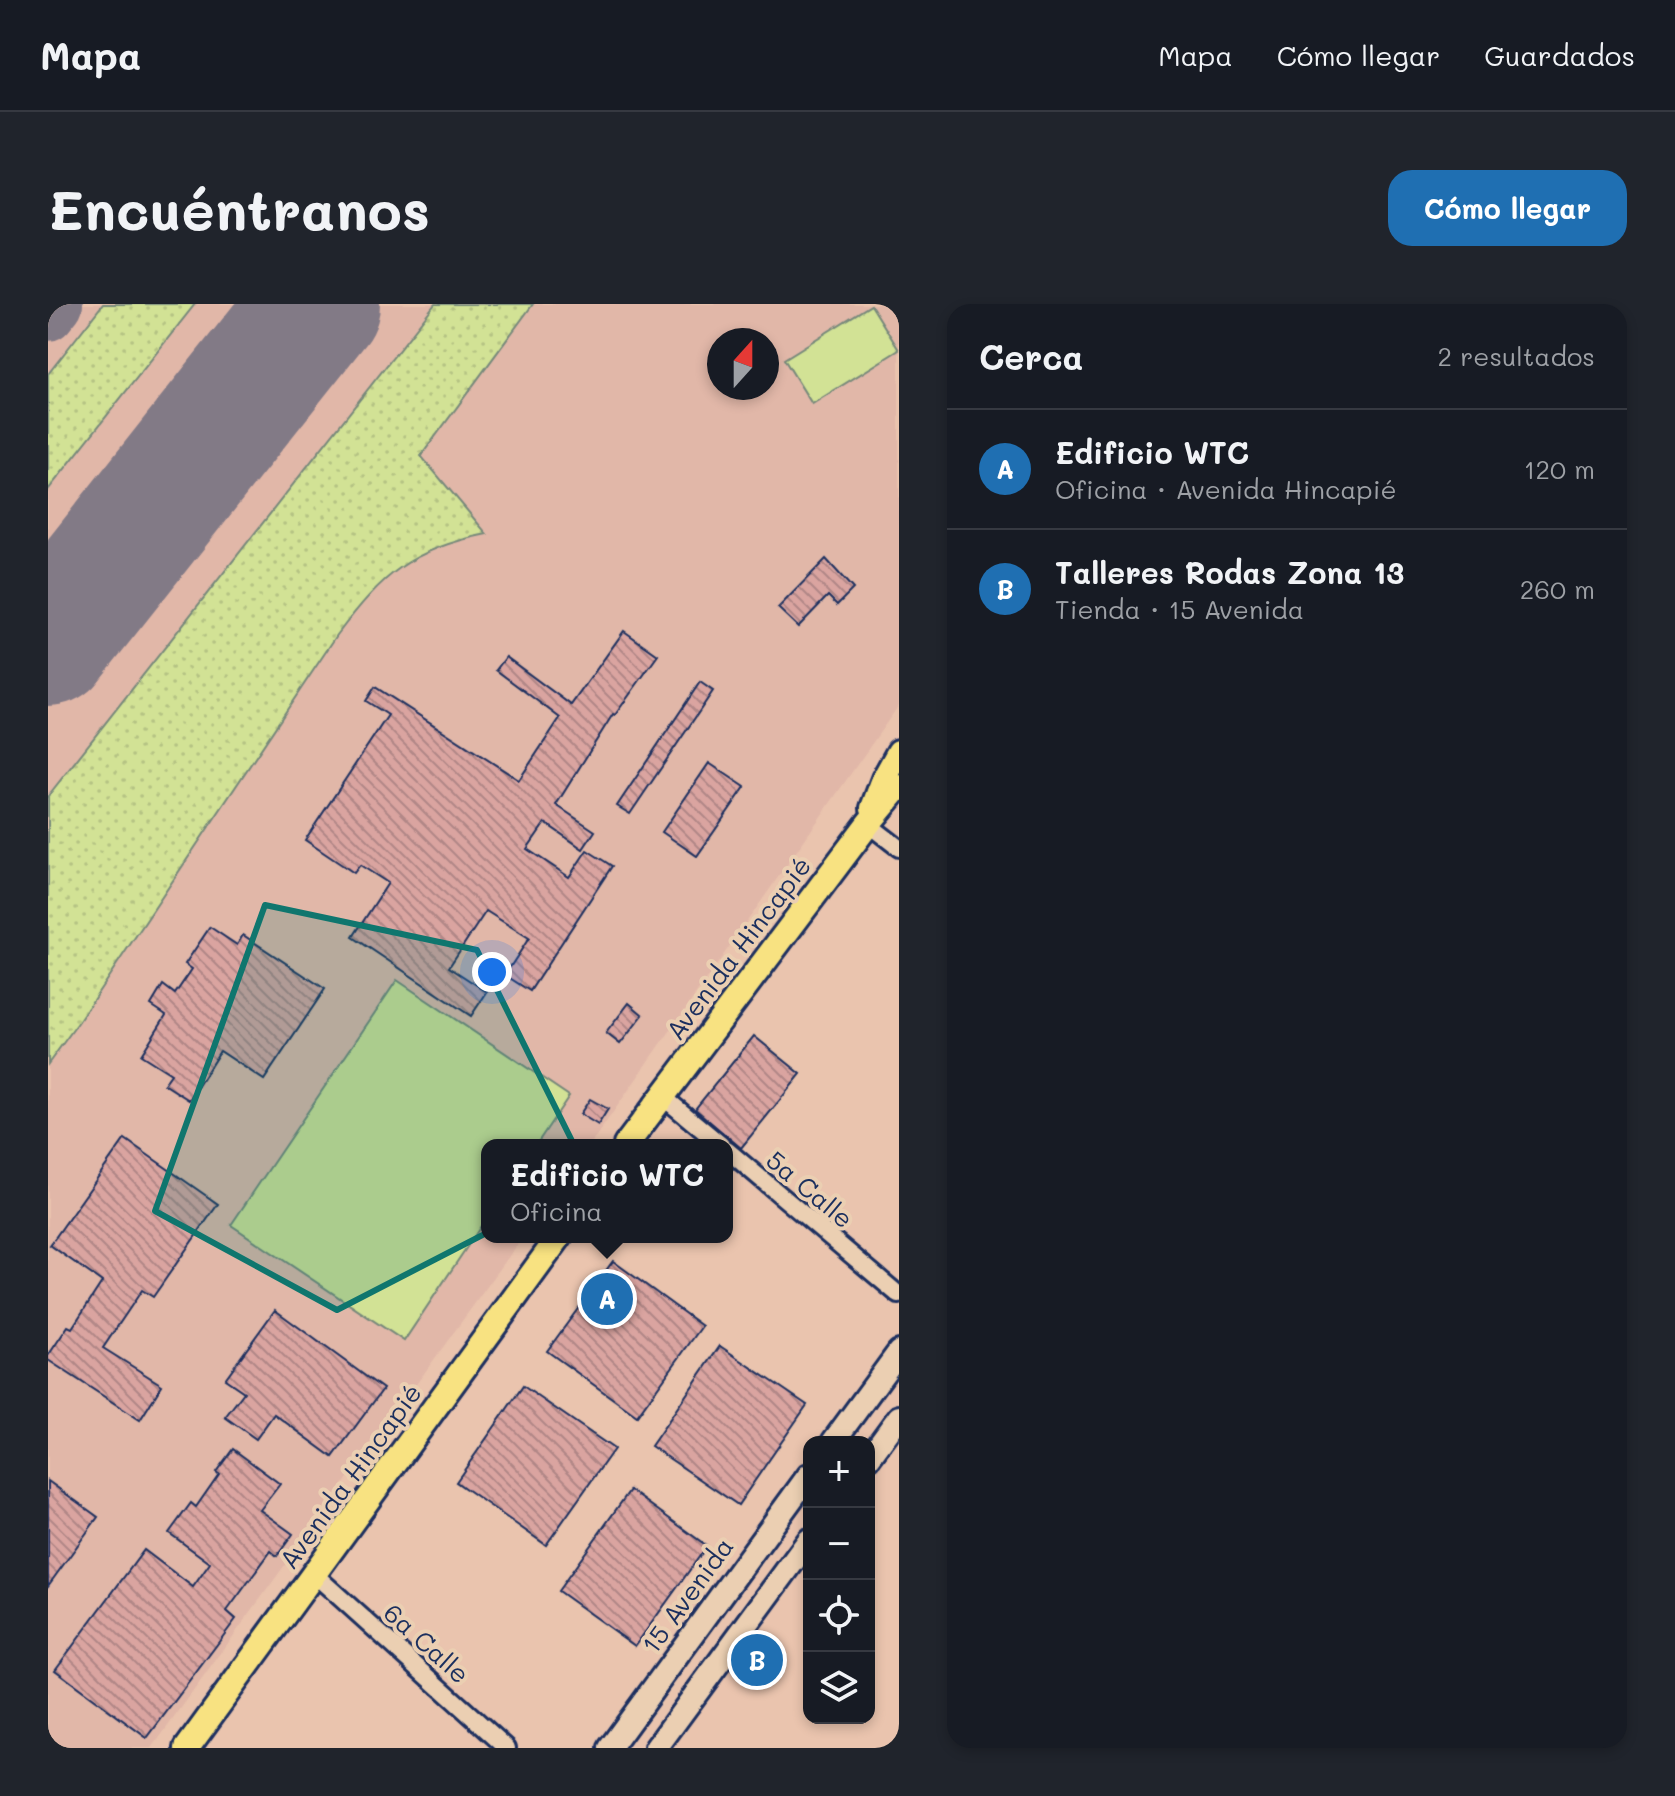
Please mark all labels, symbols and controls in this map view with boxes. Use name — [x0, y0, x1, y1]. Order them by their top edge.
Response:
text: Mapa — [40, 30, 141, 80]
text: Mapa — [1158, 37, 1233, 73]
text: Cómo llegar — [1277, 37, 1440, 73]
text: Guardados — [1484, 37, 1635, 73]
button: Cómo llegar — [1388, 170, 1627, 246]
text: Encuéntranos — [48, 172, 430, 245]
north arrow — [707, 328, 779, 400]
text: Cerca — [979, 334, 1083, 379]
text: 2 resultados — [1437, 339, 1595, 373]
text: Edificio WTC — [1055, 432, 1249, 472]
text: A — [996, 452, 1014, 486]
text: 120 m — [1524, 452, 1595, 486]
text: Oficina · Avenida Hincapié — [1055, 472, 1397, 506]
text: Talleres Rodas Zona 13 — [1055, 552, 1404, 592]
text: B — [996, 572, 1014, 606]
text: 260 m — [1520, 572, 1595, 606]
text: Tienda · 15 Avenida — [1055, 592, 1304, 626]
street label: Avenida Hincapié — [658, 849, 818, 1047]
your location — [472, 952, 512, 992]
popup — [481, 1139, 733, 1243]
street label: 5a Calle — [759, 1143, 861, 1235]
text: Edificio WTC — [510, 1154, 704, 1194]
text: Oficina — [510, 1194, 603, 1228]
pin: A — [581, 1269, 633, 1329]
street label: Avenida Hincapié — [271, 1377, 429, 1575]
map controls — [803, 1436, 875, 1724]
button: + — [803, 1436, 875, 1508]
button: − — [803, 1508, 875, 1580]
street label: 15 Avenida — [633, 1530, 741, 1660]
button: locate — [803, 1580, 875, 1652]
street label: 6a Calle — [377, 1596, 477, 1690]
pin: B — [731, 1630, 783, 1690]
button: layers — [803, 1652, 875, 1724]

